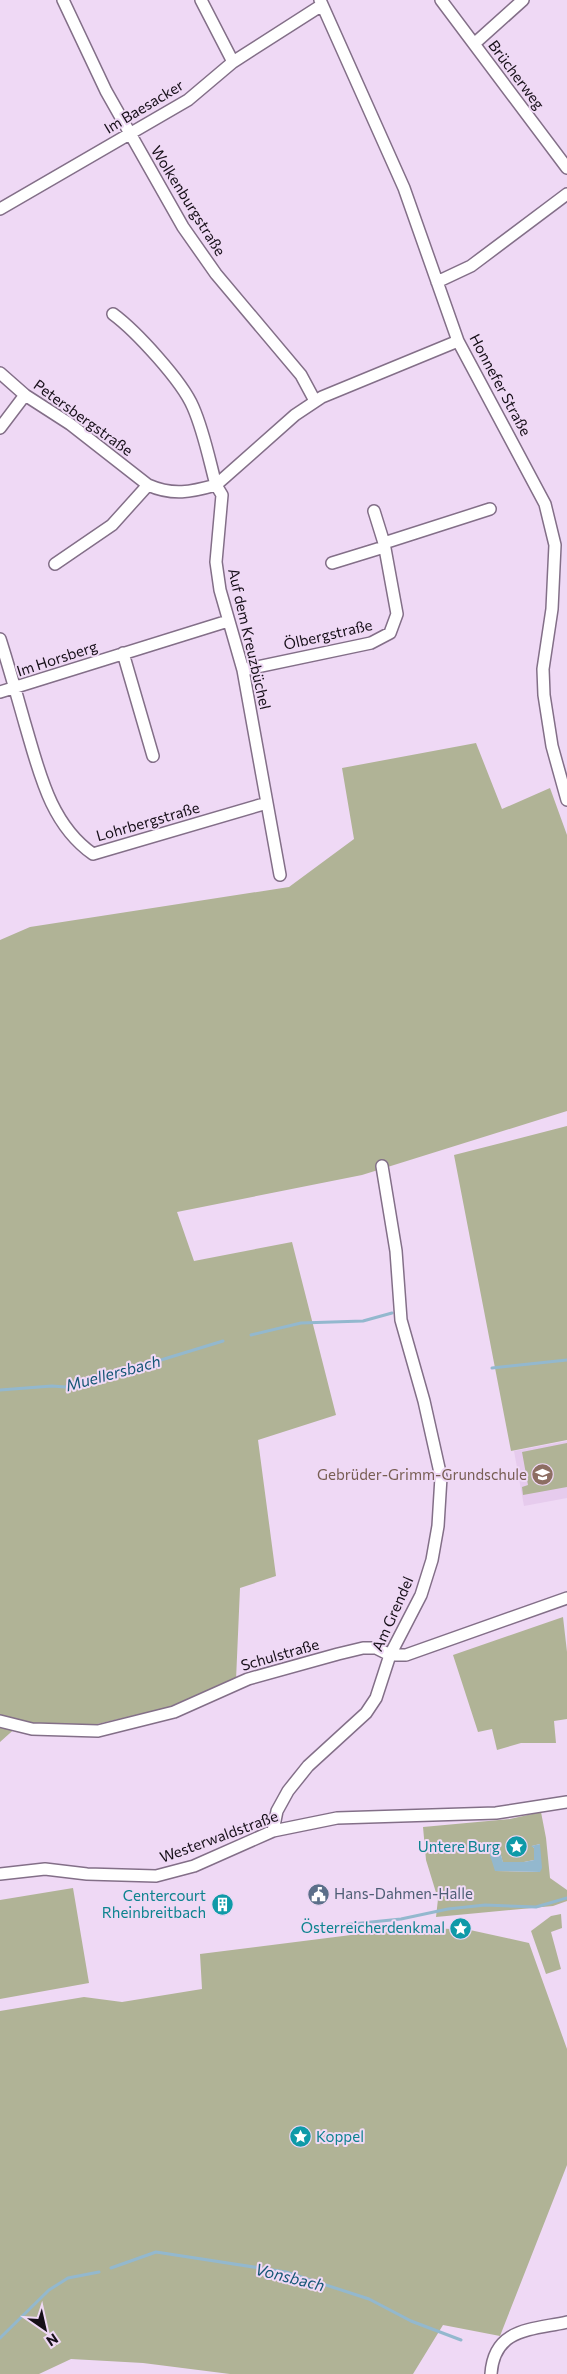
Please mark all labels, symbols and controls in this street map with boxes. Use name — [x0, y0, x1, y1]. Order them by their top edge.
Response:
street label: Brücherweg — [485, 36, 549, 112]
street label: Im Baesacker — [101, 75, 186, 137]
street label: Wolkenburgstraße — [148, 142, 230, 259]
street label: Honnefer Straße — [466, 330, 535, 439]
street label: Petersbergstraße — [31, 375, 137, 459]
street label: Auf dem Kreuzbüchel — [225, 566, 275, 711]
street label: Ölbergstraße — [282, 615, 374, 653]
street label: Im Horsberg — [14, 637, 99, 680]
street label: Lohrbergstraße — [94, 798, 202, 844]
water label: Muellersbach — [63, 1351, 162, 1394]
school or university icon: Gebrüder-Grimm-Grundschule — [531, 1463, 555, 1487]
place label: Gebrüder-Grimm-Grundschule — [317, 1465, 527, 1483]
street label: Am Grendel — [368, 1573, 417, 1654]
street label: Schulstraße — [238, 1634, 321, 1674]
street label: Westerwaldstraße — [157, 1806, 280, 1866]
place icon: Untere Burg — [504, 1835, 528, 1859]
place label: Untere Burg — [418, 1837, 500, 1855]
public building icon: Hans-Dahmen-Halle — [306, 1882, 330, 1906]
place label: Hans-Dahmen-Halle — [334, 1884, 473, 1902]
place label: Centercourt Rheinbreitbach — [102, 1886, 206, 1921]
building icon: Centercourt Rheinbreitbach — [210, 1893, 234, 1917]
place icon: Österreicherdenkmal — [449, 1916, 473, 1940]
place label: Österreicherdenkmal — [301, 1918, 445, 1936]
place icon: Koppel — [288, 2125, 312, 2149]
place label: Koppel — [316, 2127, 364, 2145]
water label: Vonsbach — [253, 2259, 327, 2294]
north arrow — [20, 2304, 70, 2354]
text: N — [43, 2330, 62, 2350]

